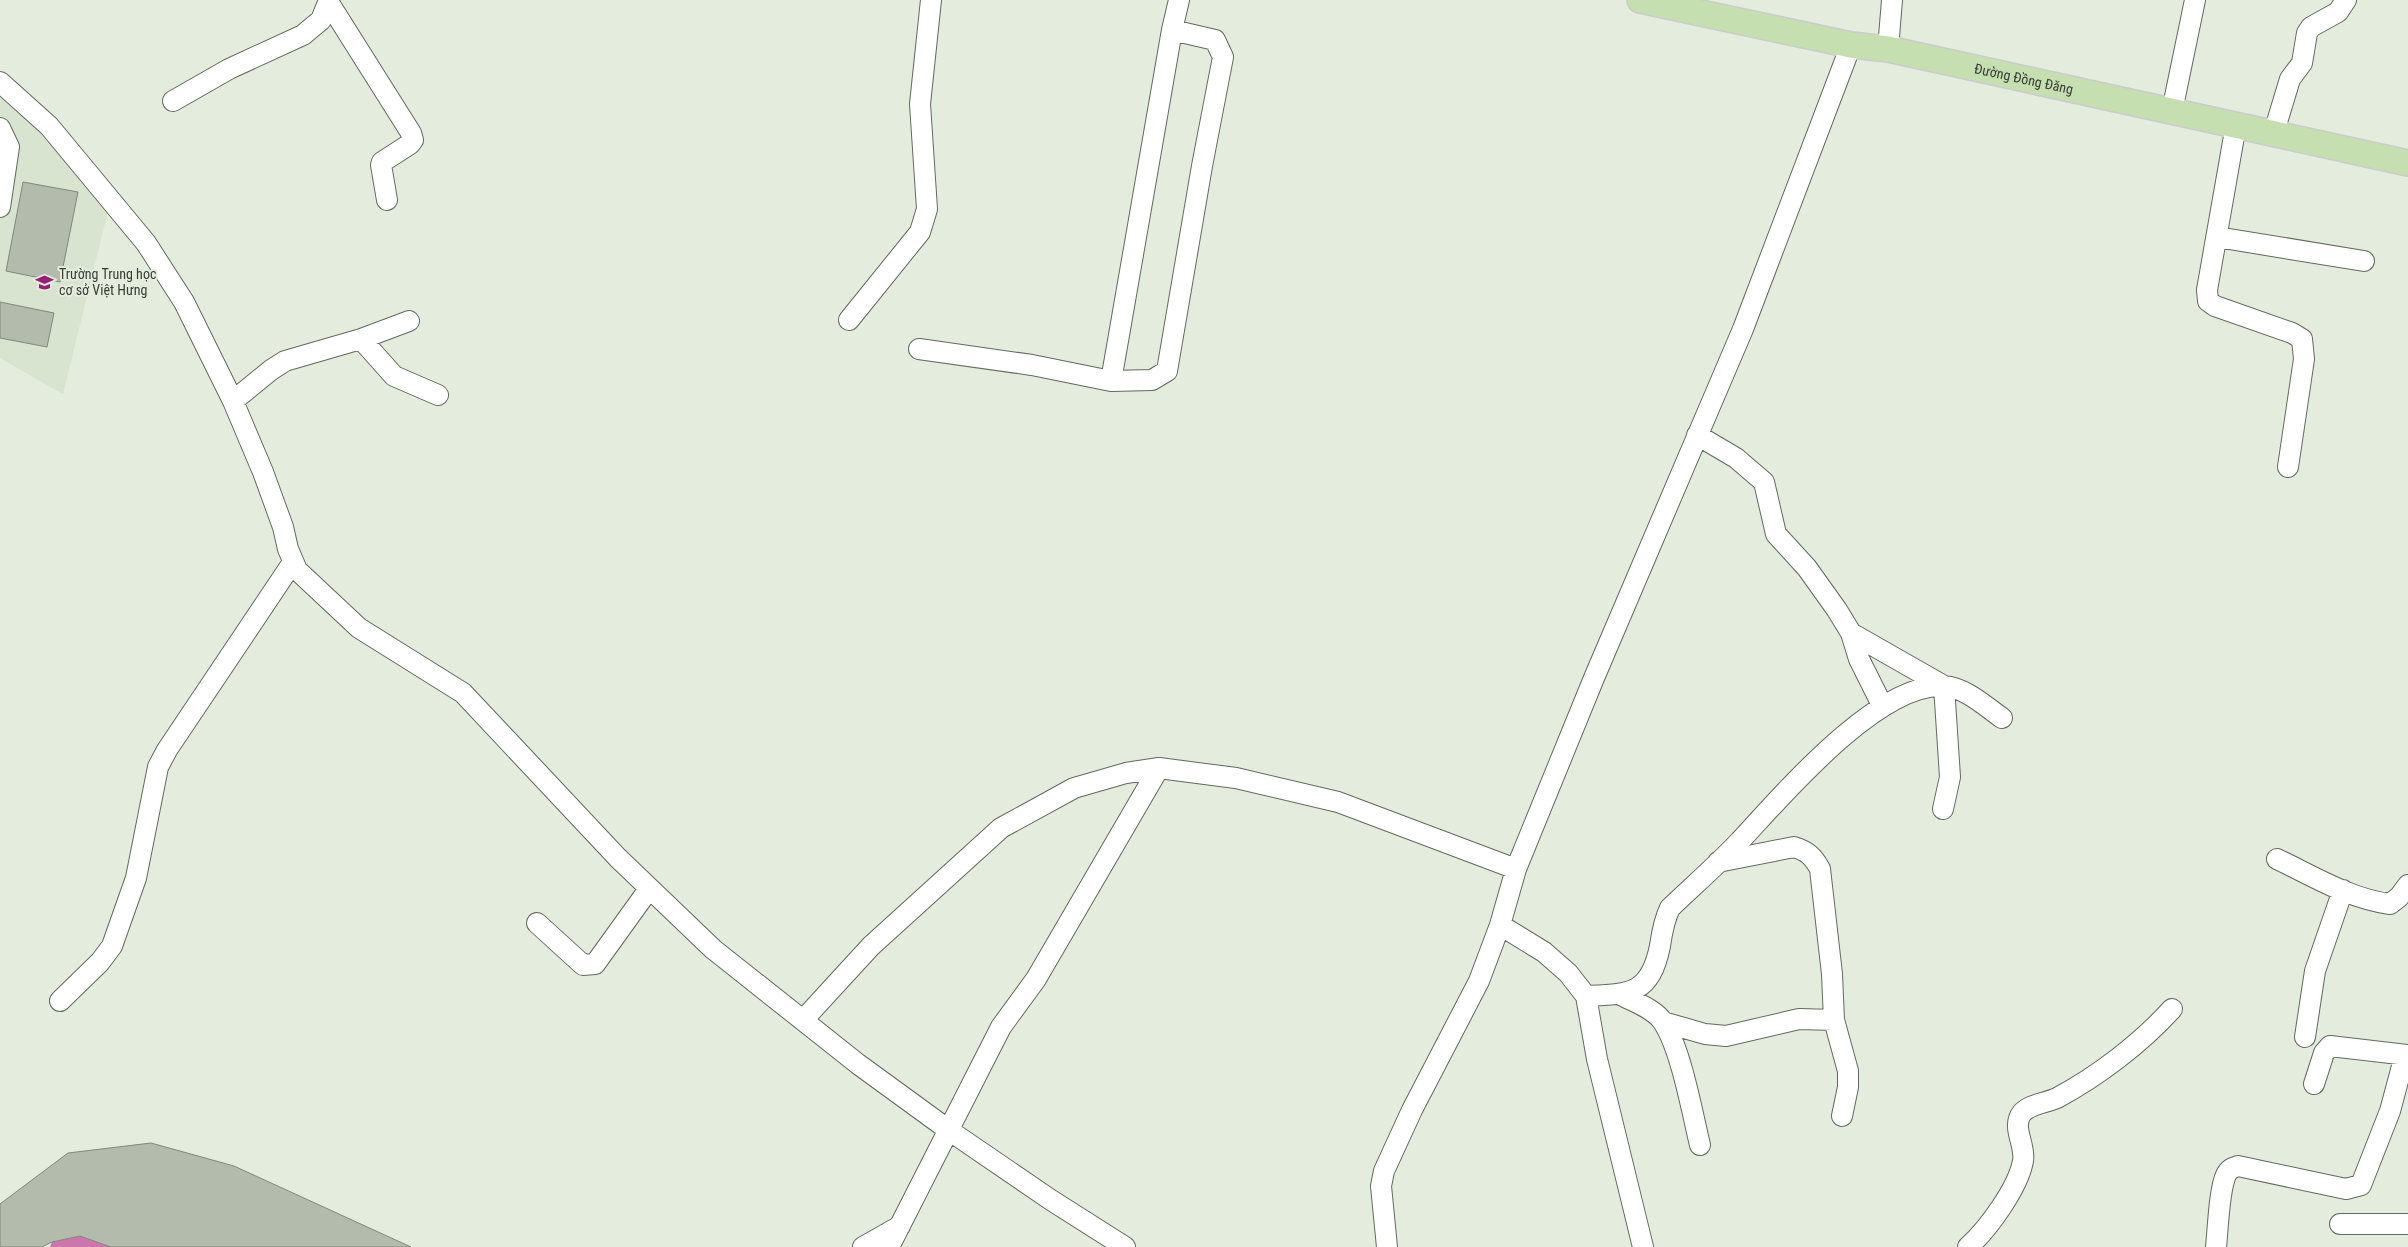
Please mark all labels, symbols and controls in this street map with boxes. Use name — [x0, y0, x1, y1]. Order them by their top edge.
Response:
street label: Đường Đồng Đăng — [1973, 60, 2075, 97]
place label: Trường Trung học cơ sở Việt Hưng — [59, 266, 156, 298]
school or university icon: Trường Trung học cơ sở Việt Hưng — [35, 272, 55, 292]

